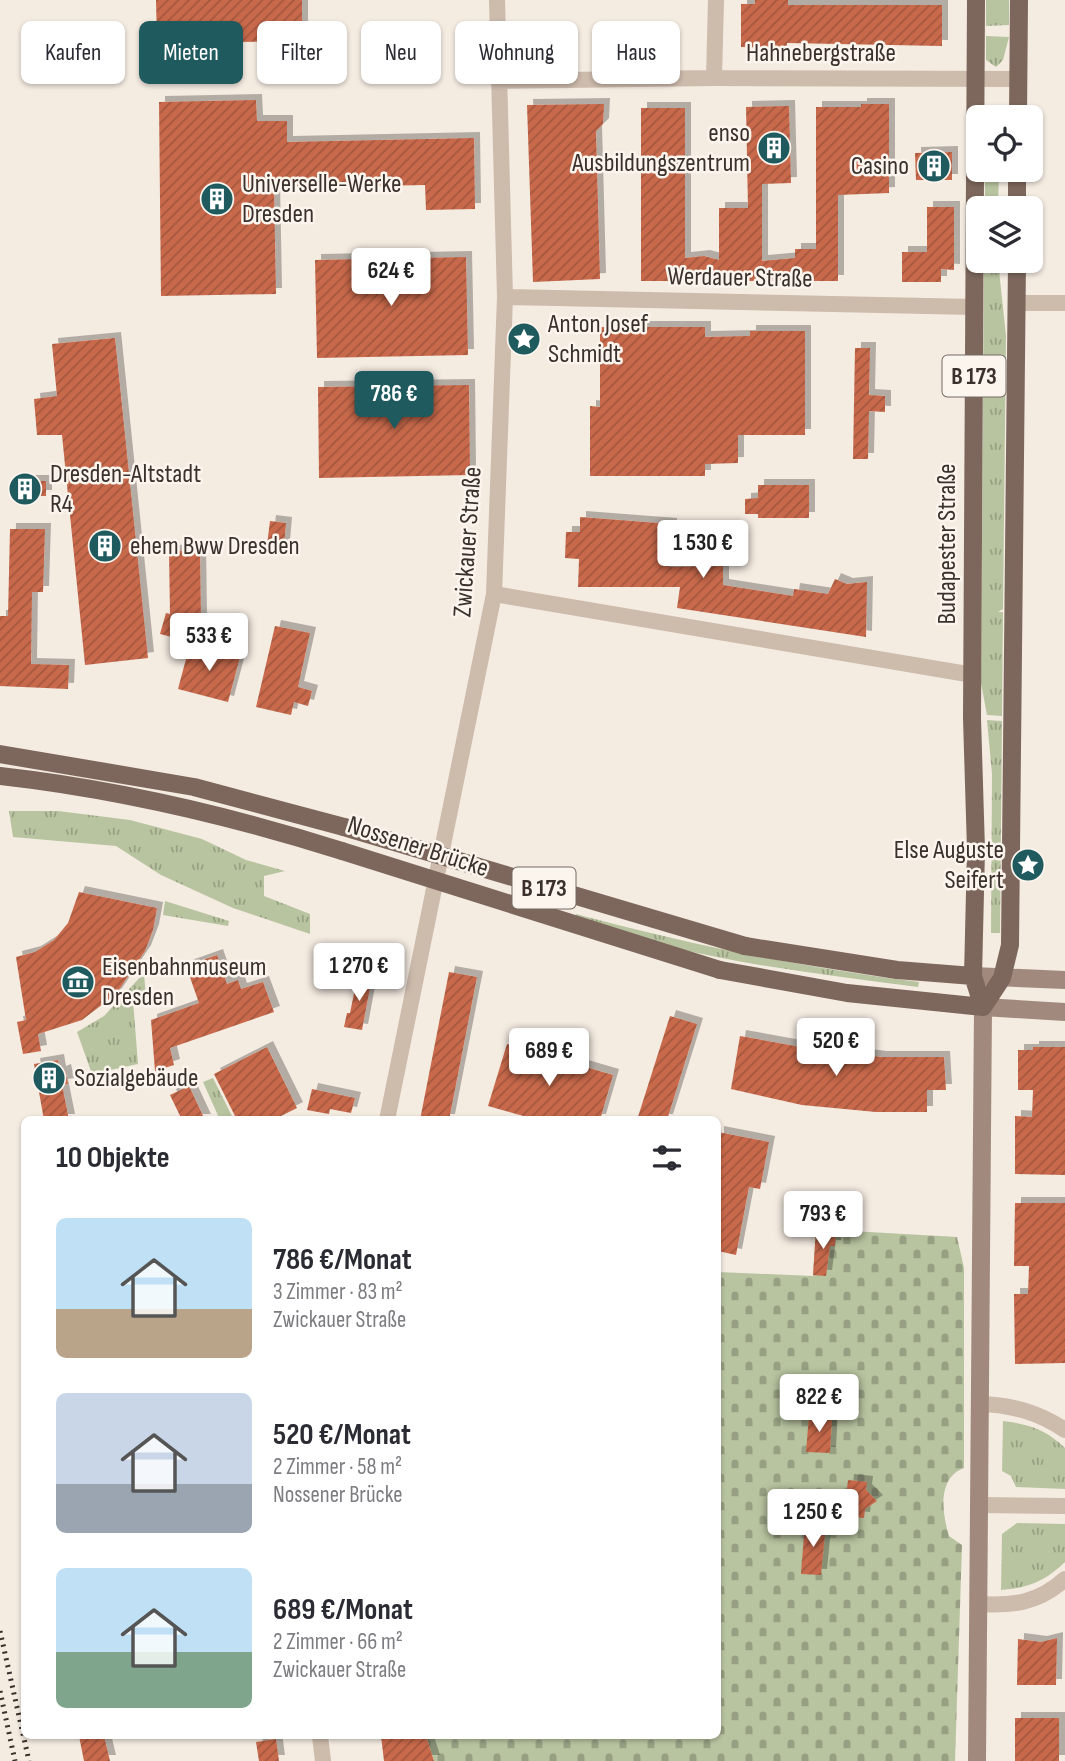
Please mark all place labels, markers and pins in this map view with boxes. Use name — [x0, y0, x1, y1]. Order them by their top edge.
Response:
place label: enso Ausbildungszentrum — [571, 118, 750, 179]
building icon: enso Ausbildungszentrum — [755, 129, 793, 167]
building icon: Casino — [915, 147, 953, 185]
place label: Casino — [851, 151, 909, 182]
place label: Universelle-Werke Dresden — [242, 169, 401, 230]
building icon: Universelle-Werke Dresden — [198, 180, 236, 218]
pin: 624 € — [342, 248, 440, 308]
place label: Anton Josef Schmidt — [547, 309, 649, 370]
place icon: Anton Josef Schmidt — [505, 320, 543, 358]
pin: 786 € — [345, 372, 443, 431]
place label: Dresden-Altstadt R4 — [50, 459, 201, 520]
building icon: Dresden-Altstadt R4 — [6, 470, 44, 508]
pin: 1 530 € — [638, 520, 768, 580]
building icon: ehem Bww Dresden — [86, 527, 124, 565]
place label: ehem Bww Dresden — [130, 531, 300, 562]
pin: 533 € — [160, 614, 258, 673]
place label: Else Auguste Seifert — [894, 835, 1004, 896]
place icon: Else Auguste Seifert — [1009, 846, 1047, 884]
pin: 1 270 € — [294, 944, 424, 1003]
place label: Eisenbahnmuseum Dresden — [102, 952, 266, 1013]
museum icon: Eisenbahnmuseum Dresden — [59, 963, 97, 1001]
pin: 520 € — [787, 1018, 885, 1078]
pin: 689 € — [500, 1028, 598, 1088]
building icon: Sozialgebäude — [30, 1059, 68, 1097]
place label: Sozialgebäude — [74, 1063, 198, 1094]
pin: 793 € — [774, 1192, 872, 1251]
pin: 822 € — [770, 1374, 868, 1434]
pin: 1 250 € — [748, 1490, 878, 1549]

